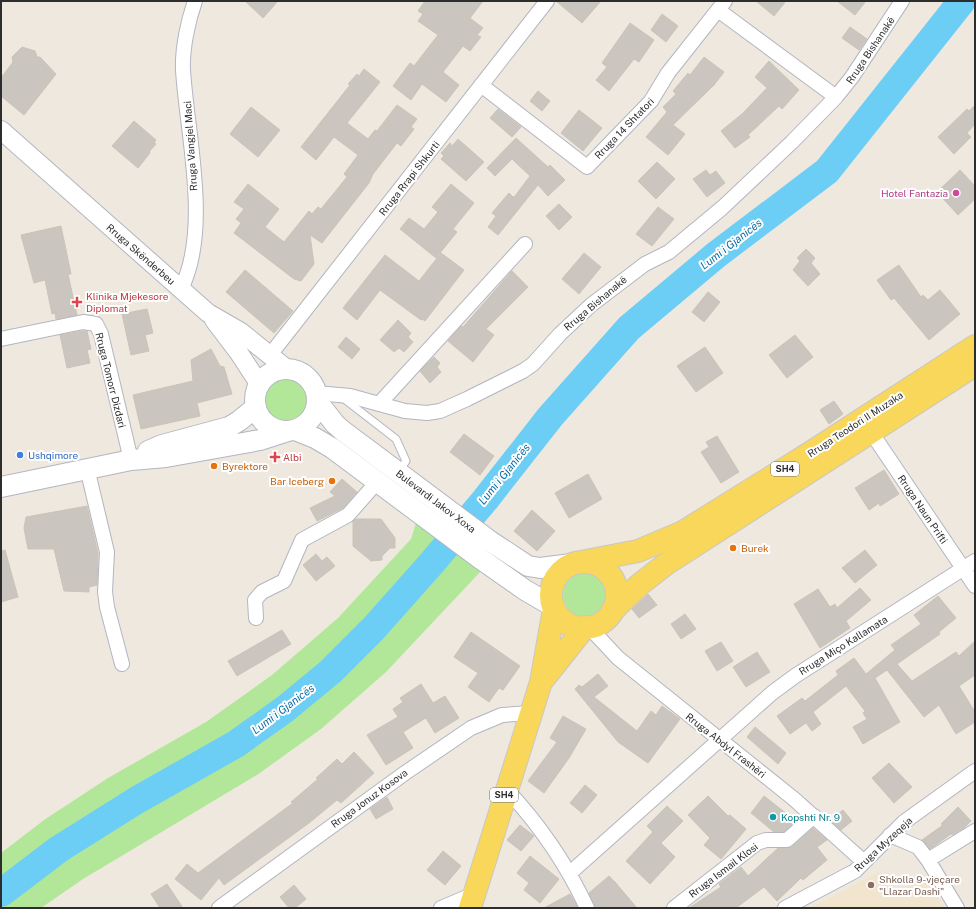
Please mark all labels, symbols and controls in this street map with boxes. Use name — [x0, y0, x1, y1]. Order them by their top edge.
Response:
street label: Rruga Bishanakë — [843, 14, 897, 86]
street label: Rruga 14 Shtatori — [592, 95, 656, 161]
street label: Rruga Vangjel Maci — [181, 101, 199, 191]
street label: Rruga Rrapi Shkurti — [376, 138, 442, 218]
place label: Hotel Fantazia — [881, 187, 948, 199]
marker: Hotel Fantazia — [951, 188, 961, 198]
water label: Lumi i Gjanicës — [698, 216, 765, 272]
street label: Rruga Skënderbeu — [104, 221, 178, 287]
street label: Rruga Bishanakë — [561, 273, 629, 333]
place label: Klinika Mjekesore Diplomat — [86, 290, 169, 314]
marker: Klinika Mjekesore Diplomat — [71, 296, 83, 308]
street label: Rruga Tomorr Dizdari — [93, 331, 129, 429]
street label: Rruga Teodori II Muzaka — [805, 389, 905, 459]
water label: Lumi i Gjanicës — [476, 441, 533, 507]
place label: Ushqimore — [28, 449, 79, 461]
marker: Ushqimore — [15, 450, 25, 460]
place label: Albi — [283, 451, 302, 463]
marker: Albi — [270, 452, 280, 462]
place label: Byrektore — [222, 460, 268, 472]
marker: Byrektore — [209, 461, 219, 471]
road number: SH4 — [771, 462, 799, 476]
street label: Bulevardi Jakov Xoxa — [394, 467, 478, 535]
street label: Rruga Naun Prifti — [896, 472, 950, 546]
place label: Bar Iceberg — [270, 475, 324, 487]
marker: Bar Iceberg — [327, 476, 337, 486]
place label: Burek — [741, 542, 769, 554]
marker: Burek — [728, 543, 738, 553]
street label: Rruga Miço Kallamata — [796, 613, 890, 677]
water label: Lumi i Gjanicës — [250, 681, 317, 736]
street label: Rruga Abdyl Frashëri — [684, 710, 768, 780]
street label: Rruga Jonuz Kosova — [328, 766, 410, 830]
road number: SH4 — [490, 788, 518, 802]
place label: Kopshti Nr. 9 — [781, 811, 840, 823]
marker: Kopshti Nr. 9 — [768, 812, 778, 822]
street label: Rruga Myzeqeja — [852, 814, 914, 874]
street label: Rruga Ismail Klosi — [686, 840, 760, 900]
place label: Shkolla 9-vjeçare "Llazar Dashi" — [879, 873, 960, 897]
marker: Shkolla 9-vjeçare "Llazar Dashi" — [866, 880, 876, 890]

